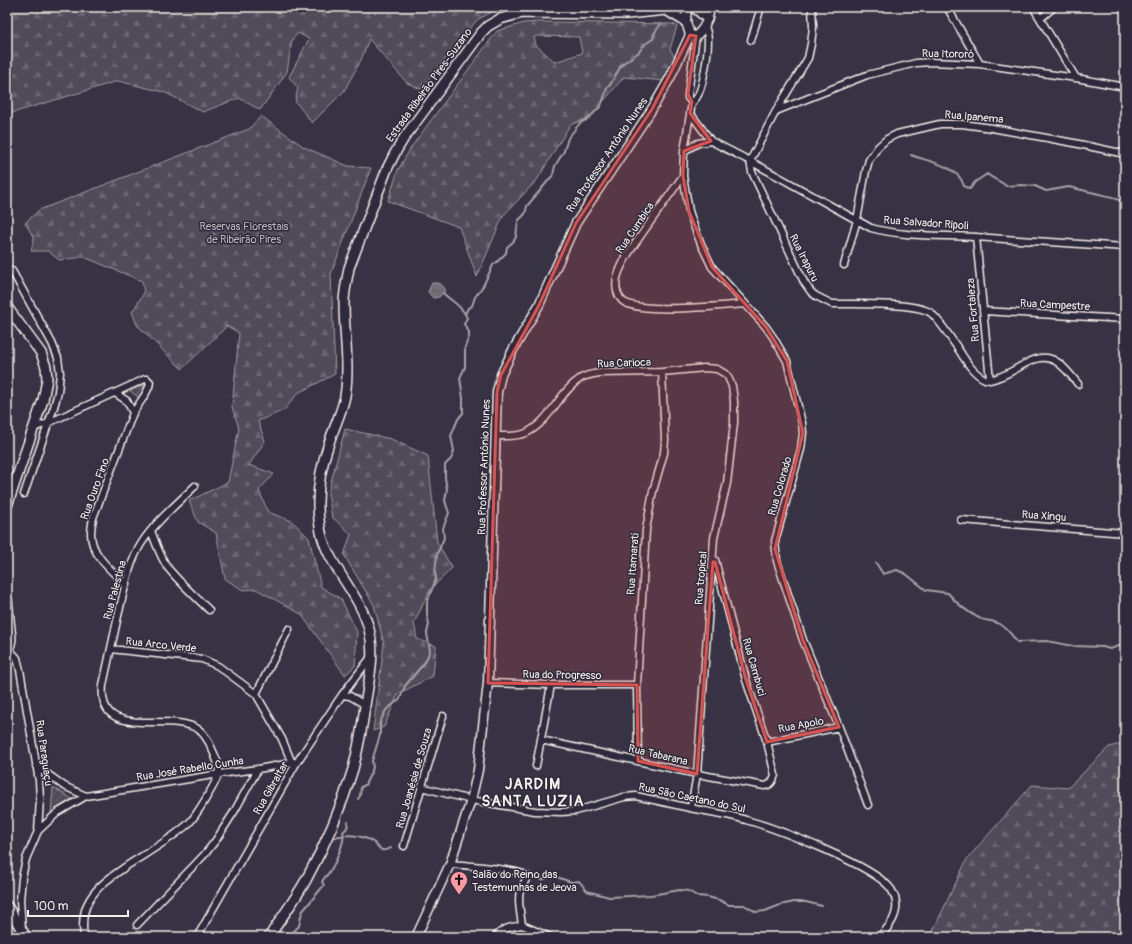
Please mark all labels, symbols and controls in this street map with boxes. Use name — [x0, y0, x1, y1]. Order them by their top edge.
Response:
street label: Estrada Ribeirão Pires-Suzano — [383, 25, 475, 144]
street label: Rua Itororó — [922, 47, 974, 61]
street label: Rua Professor Antônio Nunes — [564, 95, 650, 215]
street label: Rua Ipanema — [944, 108, 1004, 126]
street label: Rua Cumbica — [613, 200, 657, 256]
street label: Rua Salvador Ripoli — [883, 214, 969, 232]
park label: Reservas Florestais de Ribeirão Pires — [199, 220, 289, 246]
street label: Rua Irapuru — [786, 232, 822, 284]
street label: Rua Fortaleza — [964, 278, 982, 342]
street label: Rua Campestre — [1020, 297, 1091, 313]
street label: Rua Carioca — [597, 356, 651, 370]
street label: Rua Professor Antônio Nunes — [475, 399, 493, 535]
street label: Rua Colorado — [765, 455, 795, 517]
street label: Rua Ouro Fino — [78, 456, 112, 522]
street label: Rua Xingu — [1021, 508, 1067, 524]
street label: Rua Itamarati — [624, 533, 642, 595]
street label: Rua tropical — [692, 551, 710, 605]
street label: Rua Palestina — [101, 559, 129, 621]
street label: Rua Arco Verde — [125, 635, 198, 655]
street label: Rua Cambuci — [740, 637, 768, 697]
street label: Rua do Progresso — [523, 668, 602, 682]
street label: Rua Apolo — [777, 714, 825, 736]
street label: Rua Paraguaçu — [33, 719, 55, 787]
street label: Rua Joanésia de Souza — [393, 726, 435, 830]
street label: Rua Tabarana — [627, 742, 689, 768]
street label: Rua José Rabello Cunha — [135, 754, 245, 784]
street label: Rua Gibraltar — [251, 759, 291, 817]
district label: JARDIM SANTA LUZIA — [481, 775, 585, 811]
street label: Rua São Caetano do Sul — [637, 780, 747, 816]
place label: Salão do Reino das Testemunhas de Jeova — [472, 868, 577, 894]
church icon: Salão do Reino das Testemunhas de Jeova — [449, 870, 469, 895]
scale bar — [28, 892, 128, 918]
text: 100 m — [34, 899, 69, 914]

